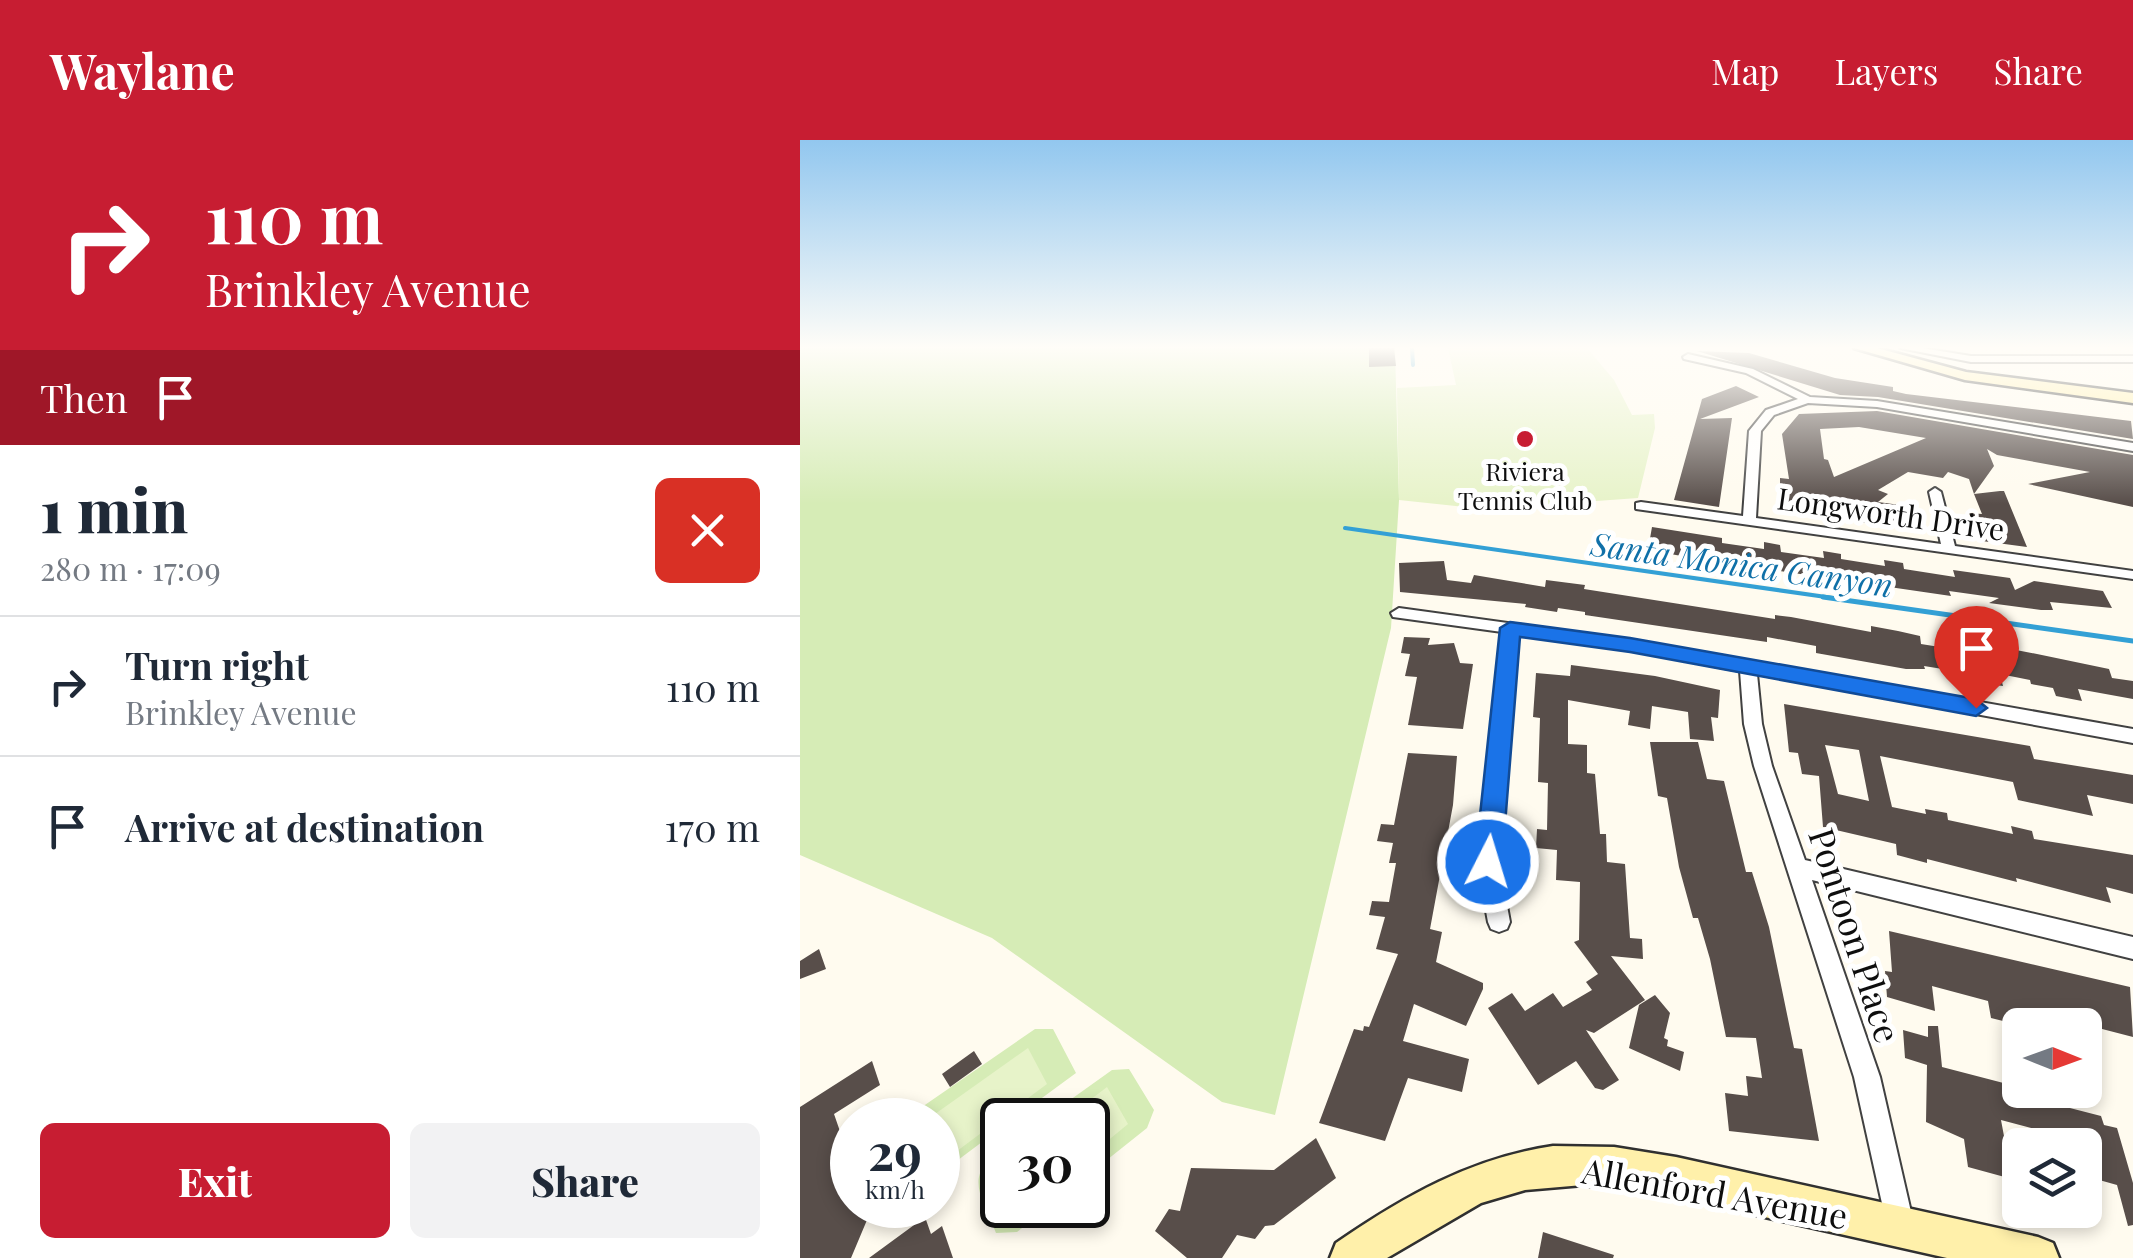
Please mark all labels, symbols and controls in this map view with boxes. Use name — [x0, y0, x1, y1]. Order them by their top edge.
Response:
text: Waylane — [50, 38, 235, 102]
text: Map — [1711, 47, 1779, 94]
text: Layers — [1834, 47, 1939, 94]
text: Share — [1994, 47, 2083, 94]
text: 110 m — [205, 168, 383, 262]
icon: right — [40, 180, 170, 310]
text: Brinkley Avenue — [205, 258, 531, 318]
icon: arrive — [148, 370, 203, 425]
text: Then — [40, 372, 128, 423]
marker: Riviera Tennis Club — [1514, 428, 1536, 450]
place label: Riviera Tennis Club — [1458, 454, 1592, 516]
text: 1 min — [40, 468, 188, 548]
street label: Longworth Drive — [1775, 477, 2007, 549]
button: close — [655, 478, 760, 583]
water label: Santa Monica Canyon — [1587, 520, 1896, 605]
text: 280 m · 17:09 — [40, 546, 221, 589]
pin — [1934, 606, 2019, 709]
icon: arrive — [1949, 621, 2004, 676]
text: Turn right — [125, 639, 309, 690]
icon: right — [40, 659, 95, 714]
text: 110 m — [666, 661, 760, 712]
text: Brinkley Avenue — [125, 690, 357, 733]
icon: arrive — [40, 799, 95, 854]
text: Arrive at destination — [125, 801, 484, 852]
text: 170 m — [665, 801, 760, 852]
position arrow — [1436, 810, 1540, 914]
street label: Pontoon Place — [1799, 822, 1913, 1048]
north arrow — [2002, 1008, 2102, 1108]
map controls — [2002, 1008, 2102, 1228]
speed limit sign: 30 — [980, 1098, 1110, 1228]
text: 29 — [868, 1117, 922, 1184]
button: Exit — [40, 1123, 390, 1238]
button: Share — [410, 1123, 760, 1238]
button: layers — [2002, 1128, 2102, 1228]
street label: Allenford Avenue — [1578, 1145, 1851, 1238]
text: km/h — [865, 1172, 925, 1205]

